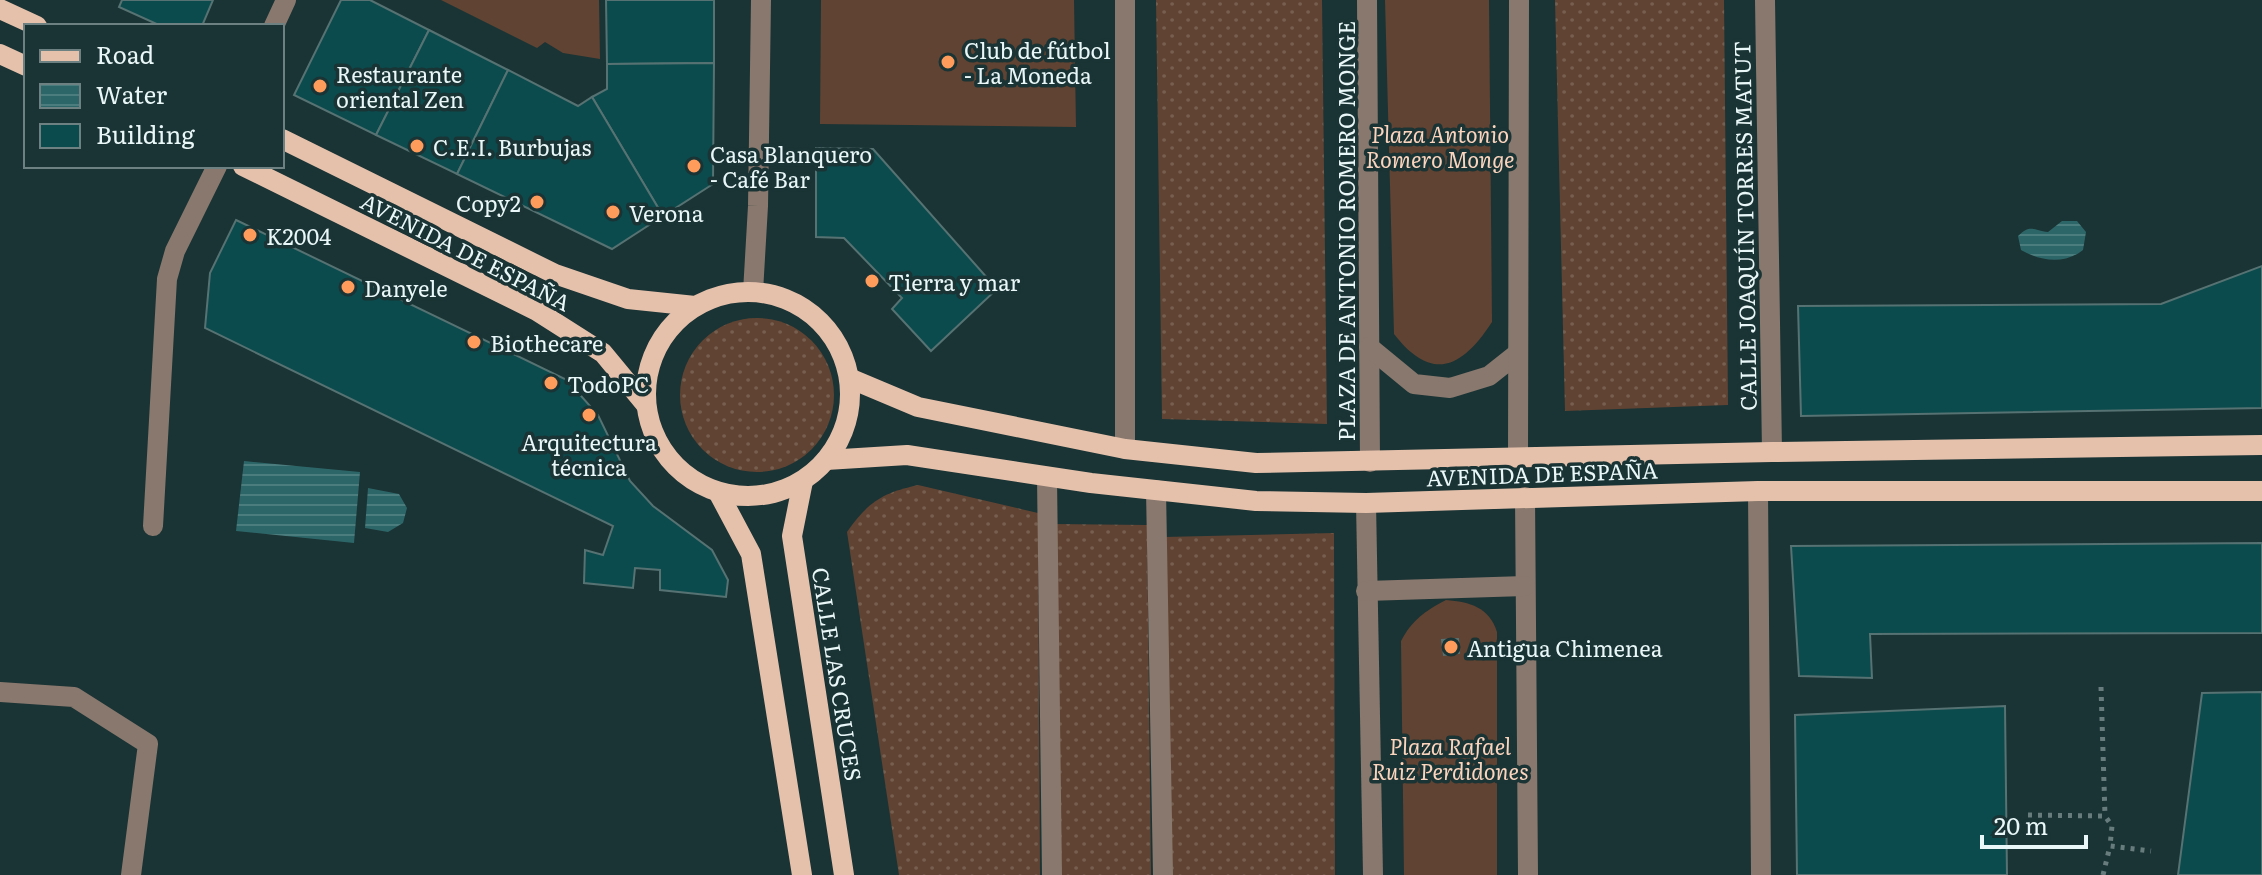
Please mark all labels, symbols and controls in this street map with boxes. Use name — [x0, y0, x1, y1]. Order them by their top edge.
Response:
street label: PLAZA DE ANTONIO ROMERO MONGE — [1329, 21, 1362, 441]
legend — [24, 24, 284, 168]
place label: Club de fútbol - La Moneda — [964, 33, 1111, 91]
text: Road — [96, 36, 155, 71]
street label: CALLE JOAQUÍN TORRES MATUT — [1724, 41, 1764, 411]
marker: Club de fútbol - La Moneda — [939, 53, 957, 71]
place label: Restaurante oriental Zen — [336, 57, 464, 115]
text: Water — [96, 76, 168, 111]
marker: Restaurante oriental Zen — [311, 77, 329, 95]
text: Building — [96, 116, 195, 151]
park label: Plaza Antonio Romero Monge — [1366, 117, 1514, 175]
place label: C.E.I. Burbujas — [433, 130, 592, 163]
marker: C.E.I. Burbujas — [408, 137, 426, 155]
place label: Casa Blanquero - Café Bar — [710, 137, 872, 195]
marker: Casa Blanquero - Café Bar — [685, 157, 703, 175]
street label: AVENIDA DE ESPAÑA — [355, 184, 577, 318]
place label: Copy2 — [456, 186, 521, 219]
marker: Copy2 — [528, 193, 546, 211]
place label: Verona — [629, 196, 704, 229]
marker: Verona — [604, 203, 622, 221]
place label: K2004 — [266, 219, 331, 252]
marker: K2004 — [241, 226, 259, 244]
place label: Tierra y mar — [888, 265, 1021, 298]
place label: Danyele — [364, 271, 448, 304]
marker: Tierra y mar — [863, 272, 881, 290]
marker: Danyele — [339, 278, 357, 296]
place label: Biothecare — [490, 326, 603, 359]
marker: Biothecare — [465, 333, 483, 351]
place label: TodoPC — [567, 367, 649, 400]
marker: TodoPC — [542, 374, 560, 392]
marker: Arquitectura técnica — [580, 406, 598, 424]
place label: Arquitectura técnica — [521, 425, 657, 483]
street label: AVENIDA DE ESPAÑA — [1426, 452, 1658, 494]
street label: CALLE LAS CRUCES — [805, 565, 871, 783]
place label: Antigua Chimenea — [1467, 631, 1663, 664]
marker: Antigua Chimenea — [1442, 638, 1460, 656]
park label: Plaza Rafael Ruiz Perdidones — [1371, 729, 1529, 787]
scale bar — [1982, 799, 2086, 849]
text: 20 m — [1994, 807, 2048, 842]

